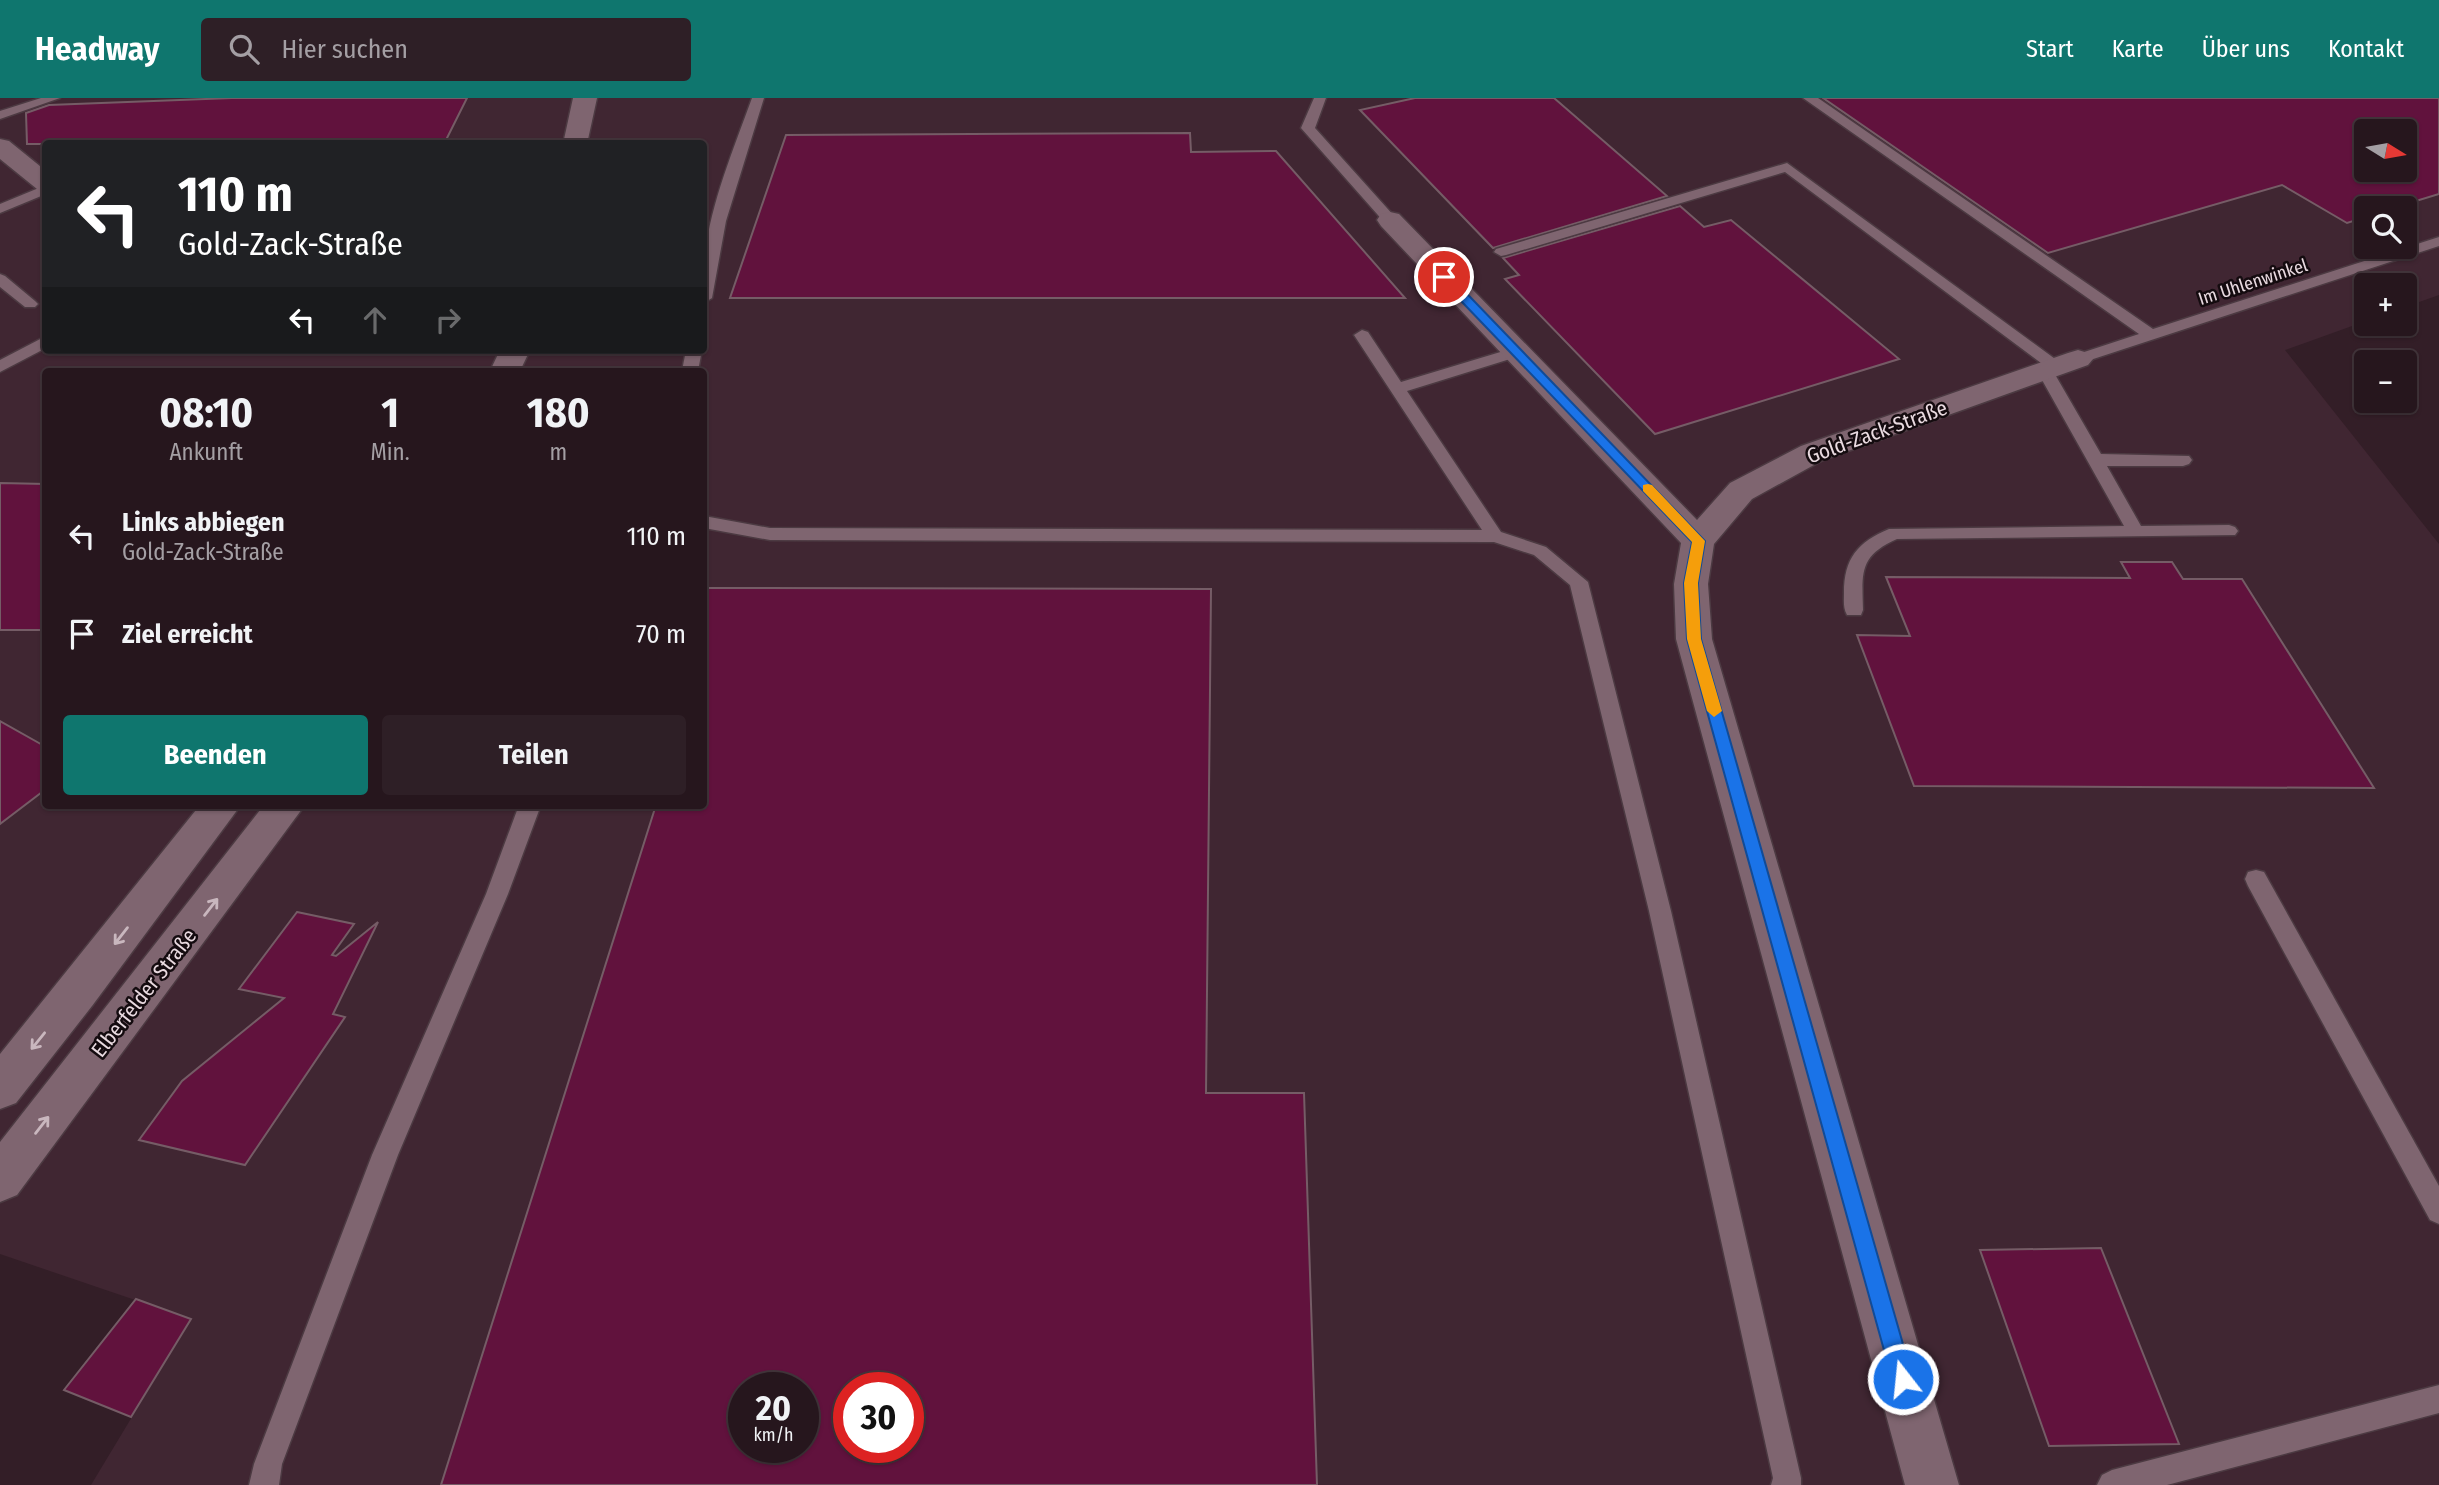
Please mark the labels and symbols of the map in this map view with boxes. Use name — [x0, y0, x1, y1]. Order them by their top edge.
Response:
north arrow — [2354, 119, 2417, 182]
pin — [1414, 247, 1474, 307]
street label: Im Uhlenwinkel — [2196, 254, 2311, 310]
street label: Gold-Zack-Straße — [1803, 395, 1951, 469]
one-way arrow — [203, 898, 218, 916]
street label: Elberfelder Straße — [86, 924, 202, 1062]
one-way arrow — [113, 927, 128, 945]
one-way arrow — [31, 1031, 46, 1049]
one-way arrow — [34, 1117, 49, 1135]
position arrow — [1866, 1342, 1940, 1416]
speed limit sign: 30 — [833, 1372, 924, 1463]

